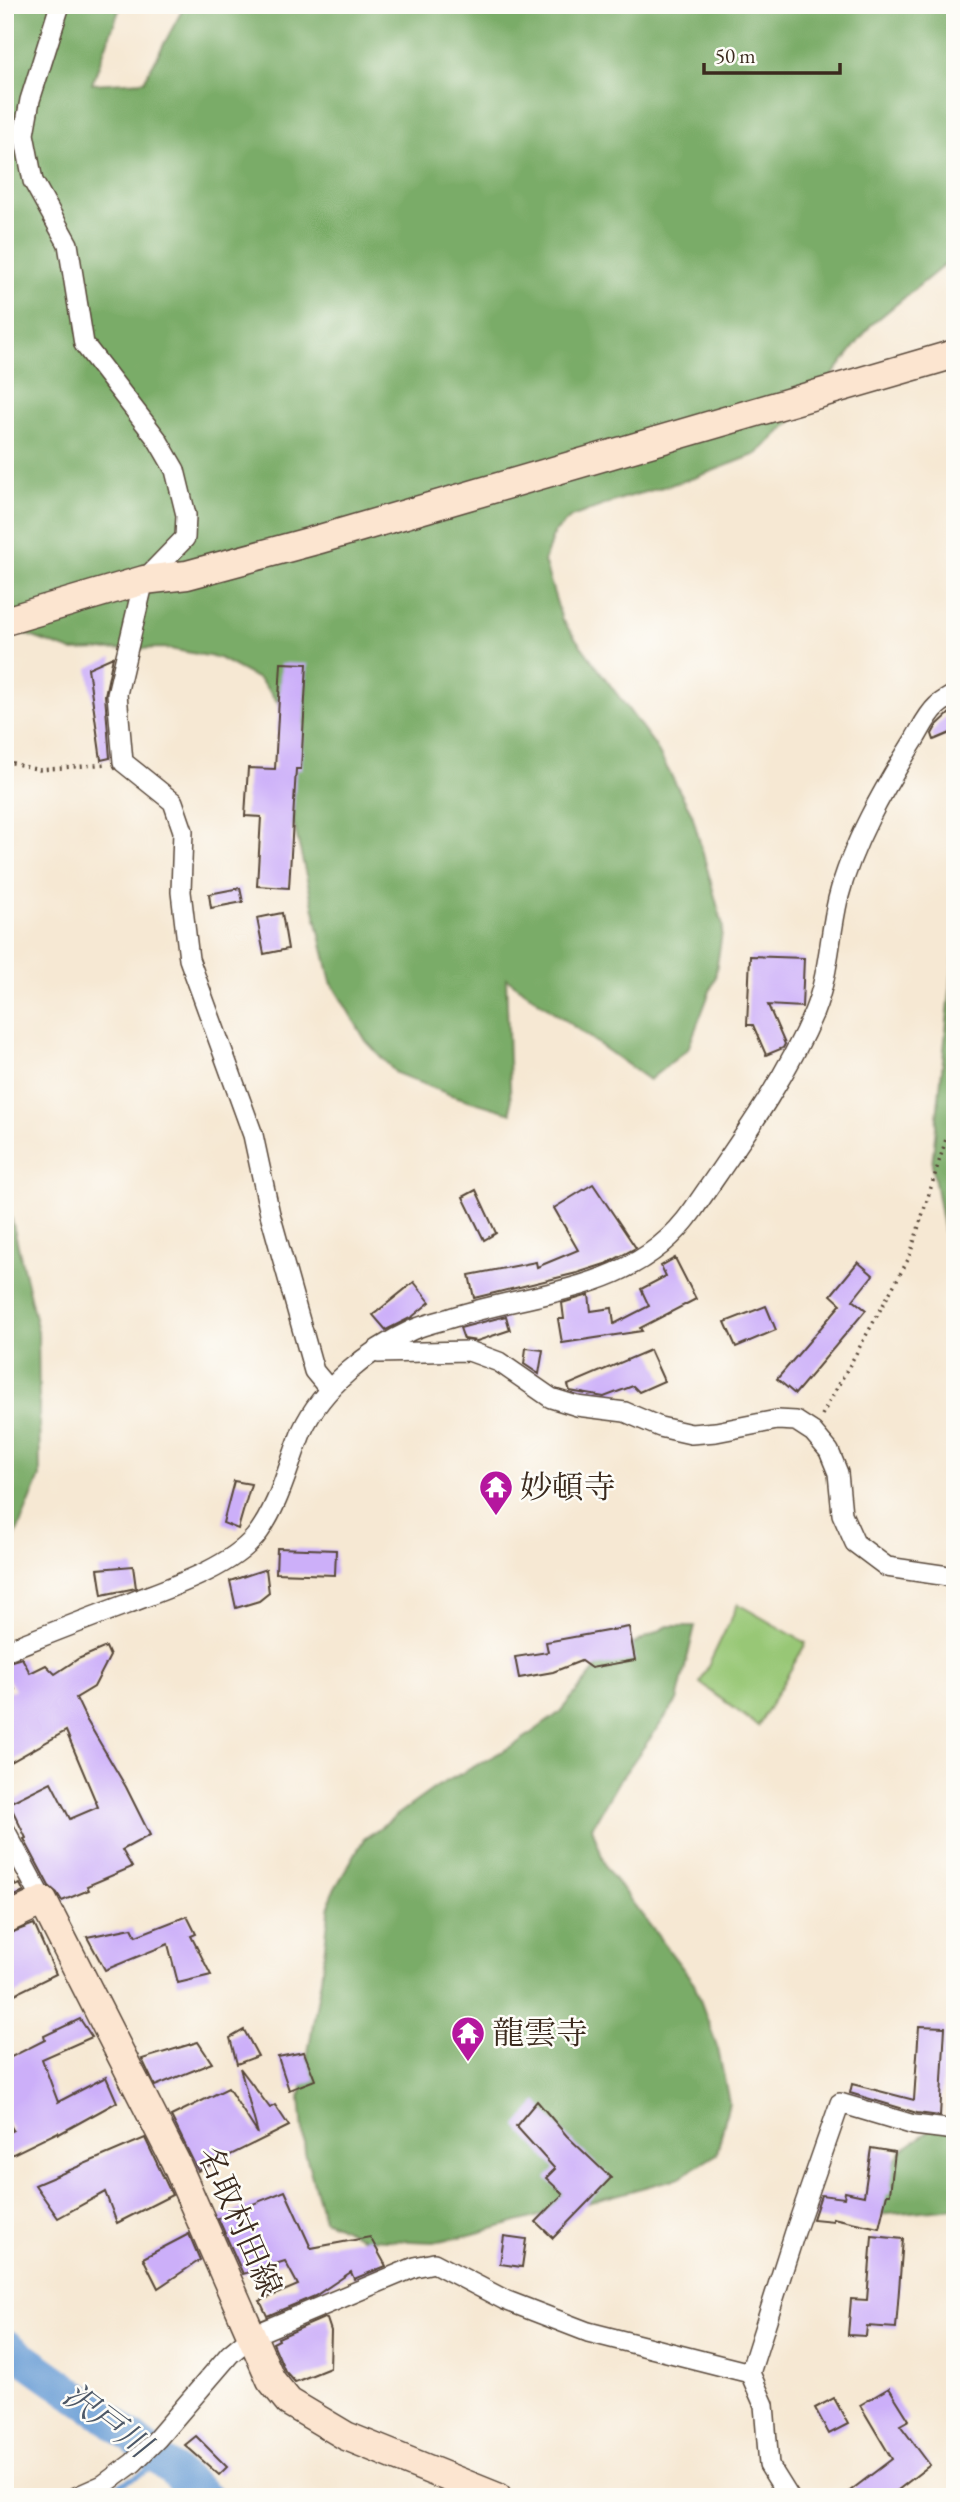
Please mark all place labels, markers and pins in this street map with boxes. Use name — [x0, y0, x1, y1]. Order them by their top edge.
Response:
place label: 妙頓寺 — [520, 1466, 616, 1508]
temple icon: 妙頓寺 — [477, 1468, 515, 1517]
place label: 龍雲寺 — [492, 2012, 588, 2054]
temple icon: 龍雲寺 — [449, 2014, 487, 2063]

